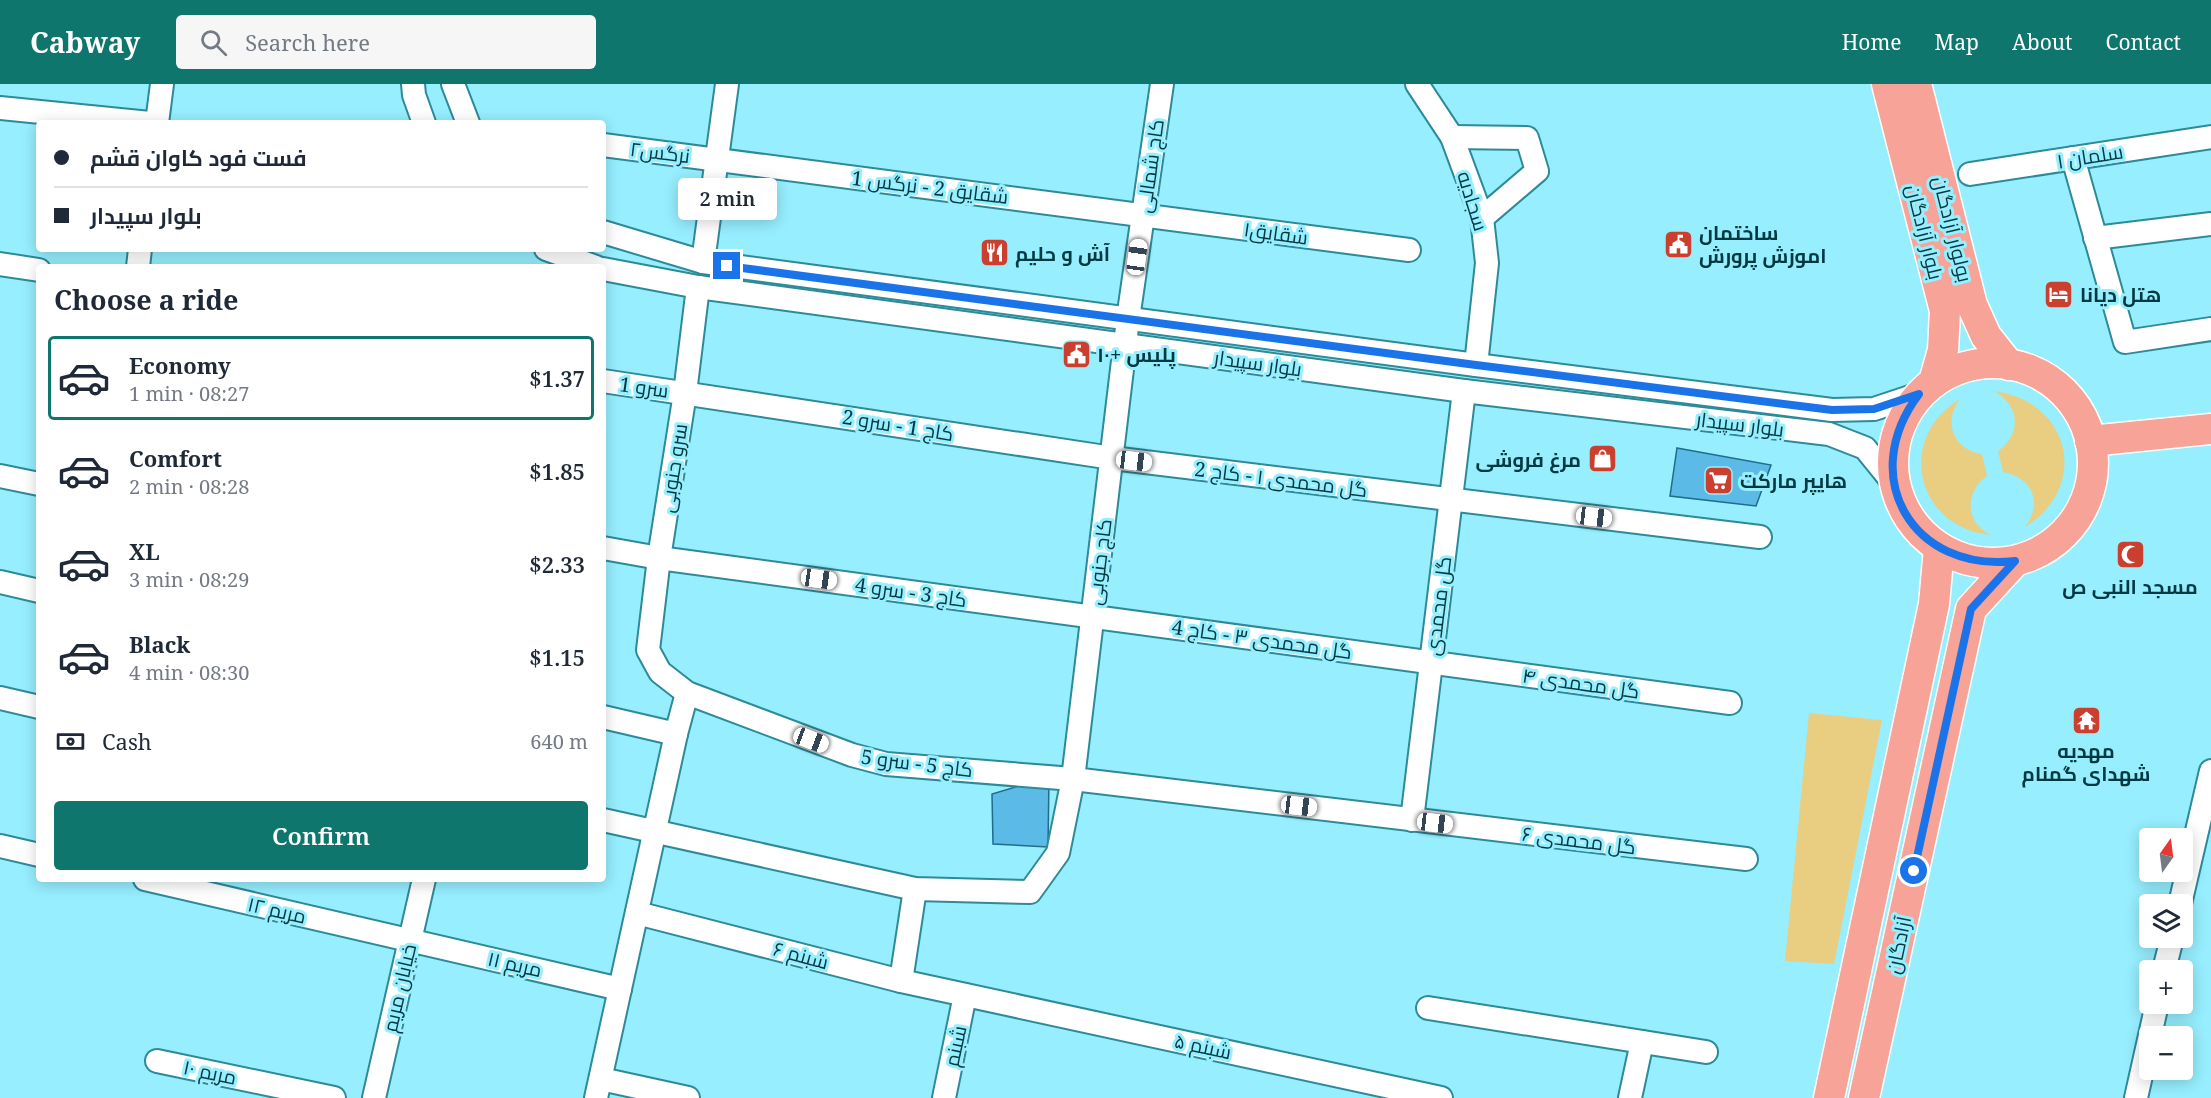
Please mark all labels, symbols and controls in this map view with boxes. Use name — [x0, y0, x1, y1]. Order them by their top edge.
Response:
search box — [176, 15, 596, 69]
text: Cabway — [30, 23, 140, 61]
icon: search — [197, 26, 230, 59]
text: Search here — [245, 27, 370, 57]
text: Home — [1842, 28, 1902, 56]
text: Map — [1935, 28, 1979, 56]
text: About — [2012, 28, 2073, 56]
text: Contact — [2106, 28, 2181, 56]
street label: کاج شمالی — [1130, 117, 1171, 215]
street label: نرگس۲ — [628, 135, 692, 169]
street label: سلمان ۱ — [2055, 137, 2125, 175]
text: فست فود كاوان قشم — [90, 142, 307, 172]
street label: شقایق 2 - نرگس 1 — [850, 164, 1010, 210]
street label: سجادیه — [1451, 168, 1495, 234]
street label: بولوار آزادگان — [1927, 173, 1979, 285]
callout: 2 min — [678, 179, 777, 221]
street label: بلوار آزادگان — [1900, 182, 1950, 282]
text: 2 min — [700, 185, 755, 212]
text: بلوار سپیدار — [90, 200, 202, 230]
street label: شقایق۱ — [1242, 215, 1310, 251]
place label: ساختمان اموزش پرورش — [1699, 219, 1826, 270]
public building icon: ساختمان اموزش پرورش — [1662, 228, 1694, 260]
restaurant icon: آش و حلیم — [978, 237, 1010, 269]
car — [1126, 238, 1148, 276]
place label: آش و حلیم — [1015, 240, 1111, 268]
route end — [713, 252, 740, 279]
hotel icon: هتل دیانا — [2043, 278, 2075, 310]
text: Choose a ride — [54, 281, 239, 318]
place label: هتل دیانا — [2080, 281, 2161, 308]
public building icon: پلیس +۱۰ — [1060, 338, 1092, 370]
place label: پلیس +۱۰ — [1097, 341, 1176, 369]
street label: بلوار سپیدار — [1211, 343, 1304, 383]
text: Economy — [129, 350, 231, 380]
icon: car — [57, 351, 111, 405]
text: $1.37 — [529, 363, 585, 393]
street label: سرو 1 — [618, 370, 670, 404]
text: 1 min · 08:27 — [129, 380, 249, 407]
street label: کاج 1 - سرو 2 — [840, 403, 956, 448]
street label: بلوار سپیدار — [1693, 405, 1786, 443]
street label: سرو جنوبی — [653, 422, 693, 514]
text: Comfort — [129, 443, 222, 473]
shop icon: مرغ فروشی — [1586, 443, 1618, 475]
icon: car — [57, 444, 111, 498]
place label: مرغ فروشی — [1476, 446, 1581, 474]
car — [1115, 450, 1153, 472]
street label: گل محمدی ۱ - کاج 2 — [1193, 455, 1369, 504]
text: $1.85 — [529, 456, 585, 486]
supermarket icon: هایپر مارکت — [1703, 464, 1735, 496]
place label: هایپر مارکت — [1740, 467, 1847, 495]
text: 2 min · 08:28 — [129, 473, 249, 500]
car — [1575, 506, 1613, 528]
street label: کاج جنوبی — [1080, 517, 1119, 607]
text: XL — [129, 536, 160, 566]
icon: car — [57, 537, 111, 591]
mosque icon: مسجد النبی ص — [2114, 539, 2146, 571]
text: $2.33 — [529, 549, 585, 579]
street label: گل محمدی — [1419, 555, 1457, 657]
text: 3 min · 08:29 — [129, 566, 249, 593]
car — [800, 568, 838, 590]
street label: کاج 3 - سرو 4 — [853, 571, 969, 614]
place label: مسجد النبی ص — [2062, 573, 2198, 600]
street label: گل محمدی ۳ - کاج 4 — [1170, 613, 1354, 666]
text: Black — [129, 629, 190, 659]
icon: car — [57, 630, 111, 684]
text: $1.15 — [529, 642, 585, 672]
text: 4 min · 08:30 — [129, 659, 249, 686]
street label: گل محمدی ۴ — [1521, 661, 1641, 705]
temple icon: مهدیه شهدای گمنام — [2070, 704, 2102, 736]
icon: cash — [54, 725, 87, 758]
car — [791, 725, 831, 755]
text: Cash — [102, 726, 152, 756]
text: 640 m — [530, 728, 588, 755]
place label: مهدیه شهدای گمنام — [2022, 737, 2150, 788]
street label: کاج 5 - سرو 5 — [859, 743, 974, 784]
car — [1280, 795, 1318, 817]
button: Confirm — [54, 801, 588, 870]
car — [1416, 812, 1454, 834]
street label: گل محمدی ۶ — [1521, 820, 1637, 860]
north arrow — [2139, 828, 2193, 882]
map controls — [2139, 828, 2193, 1080]
route start — [1900, 857, 1927, 884]
street label: مریم ۱۲ — [245, 890, 309, 931]
button: layers — [2139, 894, 2193, 948]
street label: آزادگان — [1879, 913, 1917, 976]
street label: شبنم ۶ — [770, 935, 832, 976]
street label: خیابان مریم — [376, 941, 423, 1035]
street label: مریم ۱۱ — [485, 945, 545, 984]
button: + — [2139, 960, 2193, 1014]
street label: شبنم — [937, 1023, 973, 1069]
button: − — [2139, 1026, 2193, 1080]
street label: شبنم ۵ — [1172, 1027, 1234, 1066]
street label: مریم ۱۰ — [181, 1053, 239, 1092]

